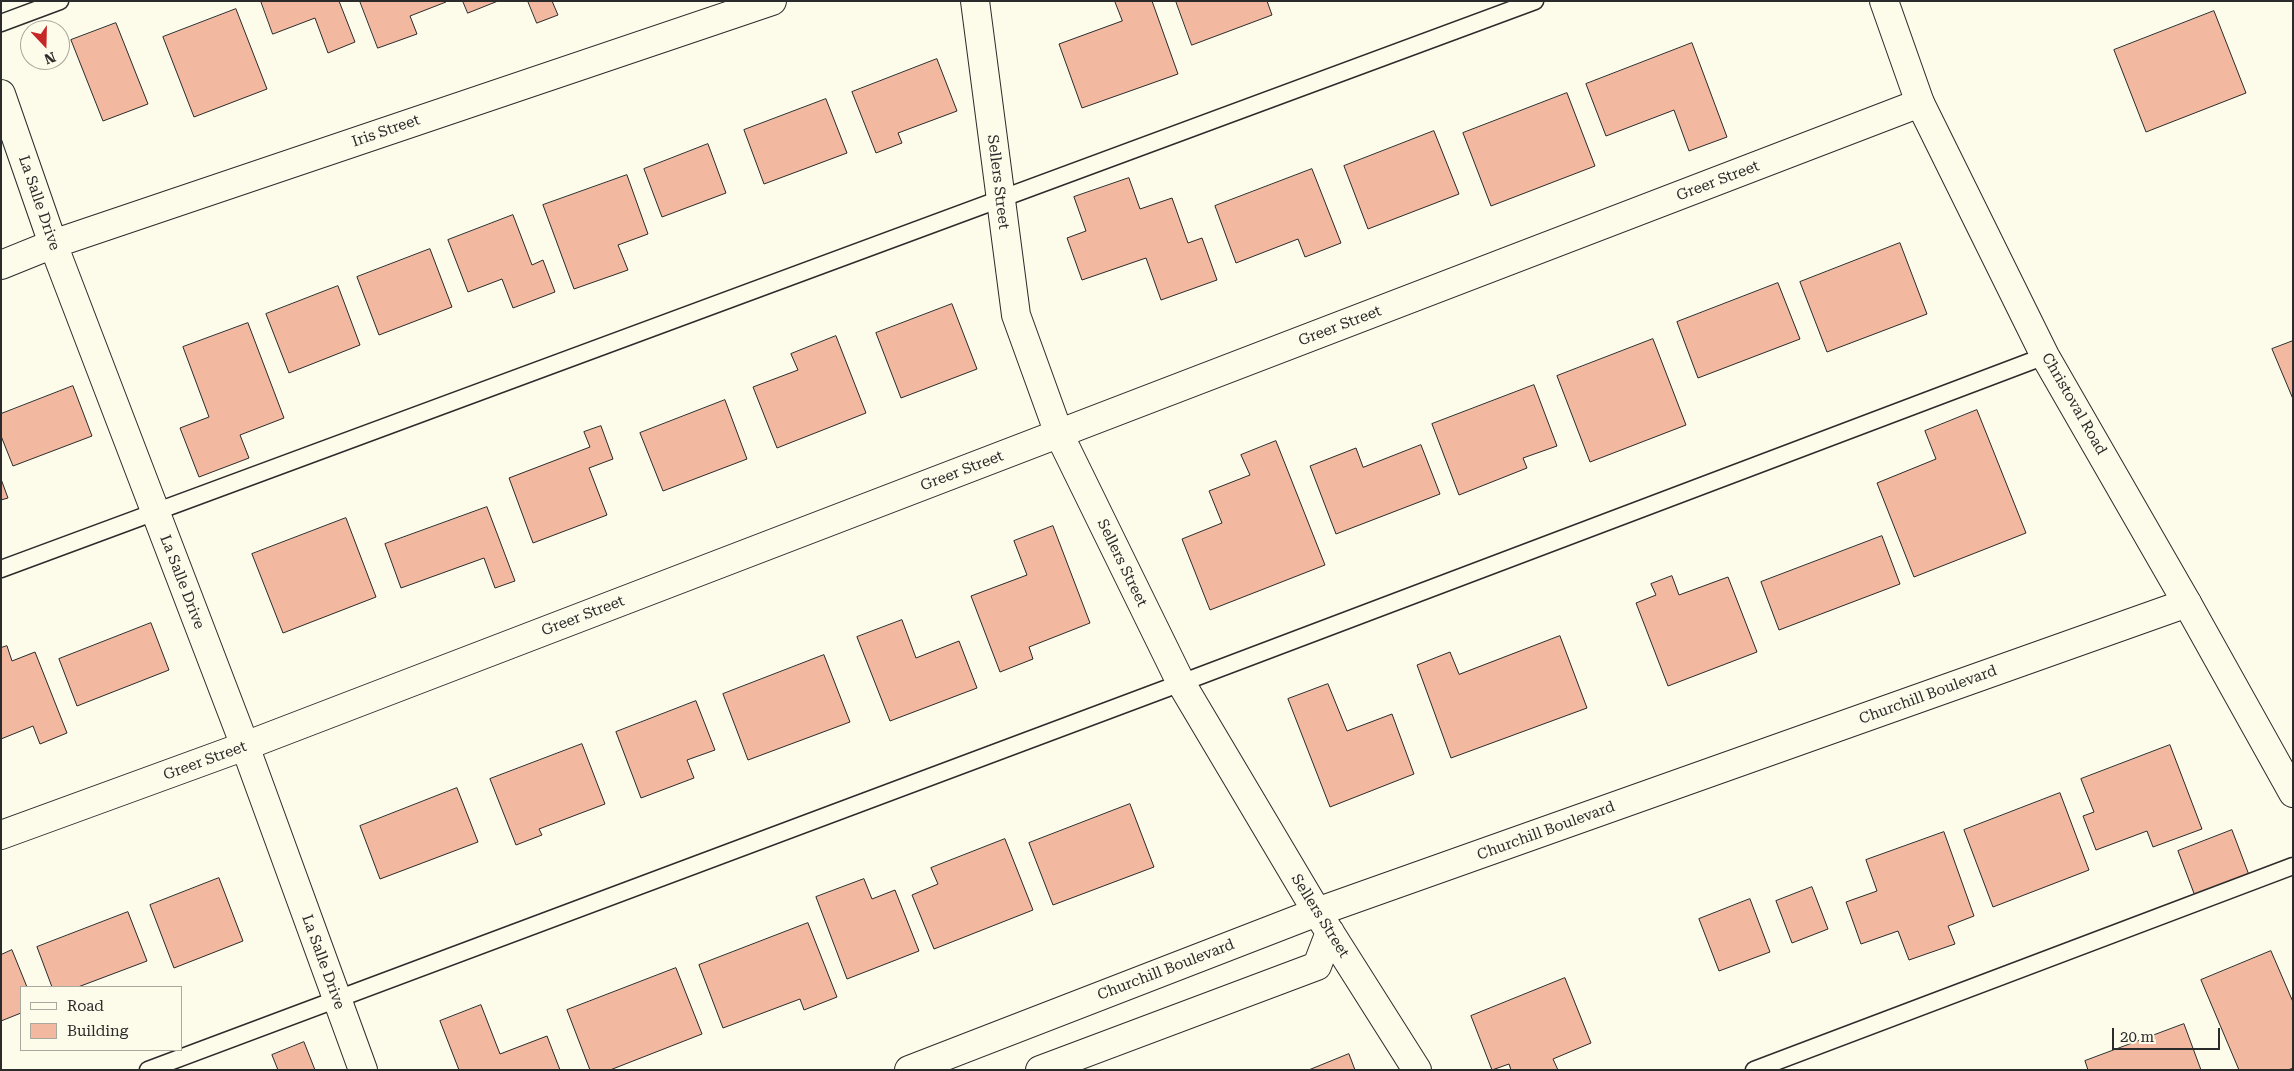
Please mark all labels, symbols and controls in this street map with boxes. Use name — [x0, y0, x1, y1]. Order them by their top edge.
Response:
north arrow — [20, 20, 70, 70]
text: N — [42, 49, 58, 67]
street label: Iris Street — [350, 111, 422, 151]
street label: Sellers Street — [983, 134, 1013, 230]
street label: La Salle Drive — [14, 153, 64, 253]
street label: Greer Street — [1674, 157, 1762, 205]
street label: Greer Street — [1296, 302, 1384, 350]
street label: Christoval Road — [2038, 350, 2110, 458]
street label: Greer Street — [918, 447, 1006, 495]
street label: Sellers Street — [1093, 516, 1151, 610]
street label: La Salle Drive — [156, 532, 208, 632]
street label: Greer Street — [539, 592, 627, 640]
street label: Churchill Boulevard — [1857, 662, 1999, 728]
street label: Greer Street — [161, 738, 249, 784]
street label: Churchill Boulevard — [1475, 798, 1617, 864]
street label: Sellers Street — [1287, 871, 1353, 961]
street label: La Salle Drive — [298, 912, 348, 1012]
street label: Churchill Boulevard — [1095, 936, 1237, 1004]
legend — [20, 986, 182, 1051]
text: Road — [67, 997, 104, 1015]
scale bar — [2114, 1018, 2222, 1050]
text: Building — [67, 1022, 128, 1040]
text: 20 m — [2120, 1028, 2154, 1046]

